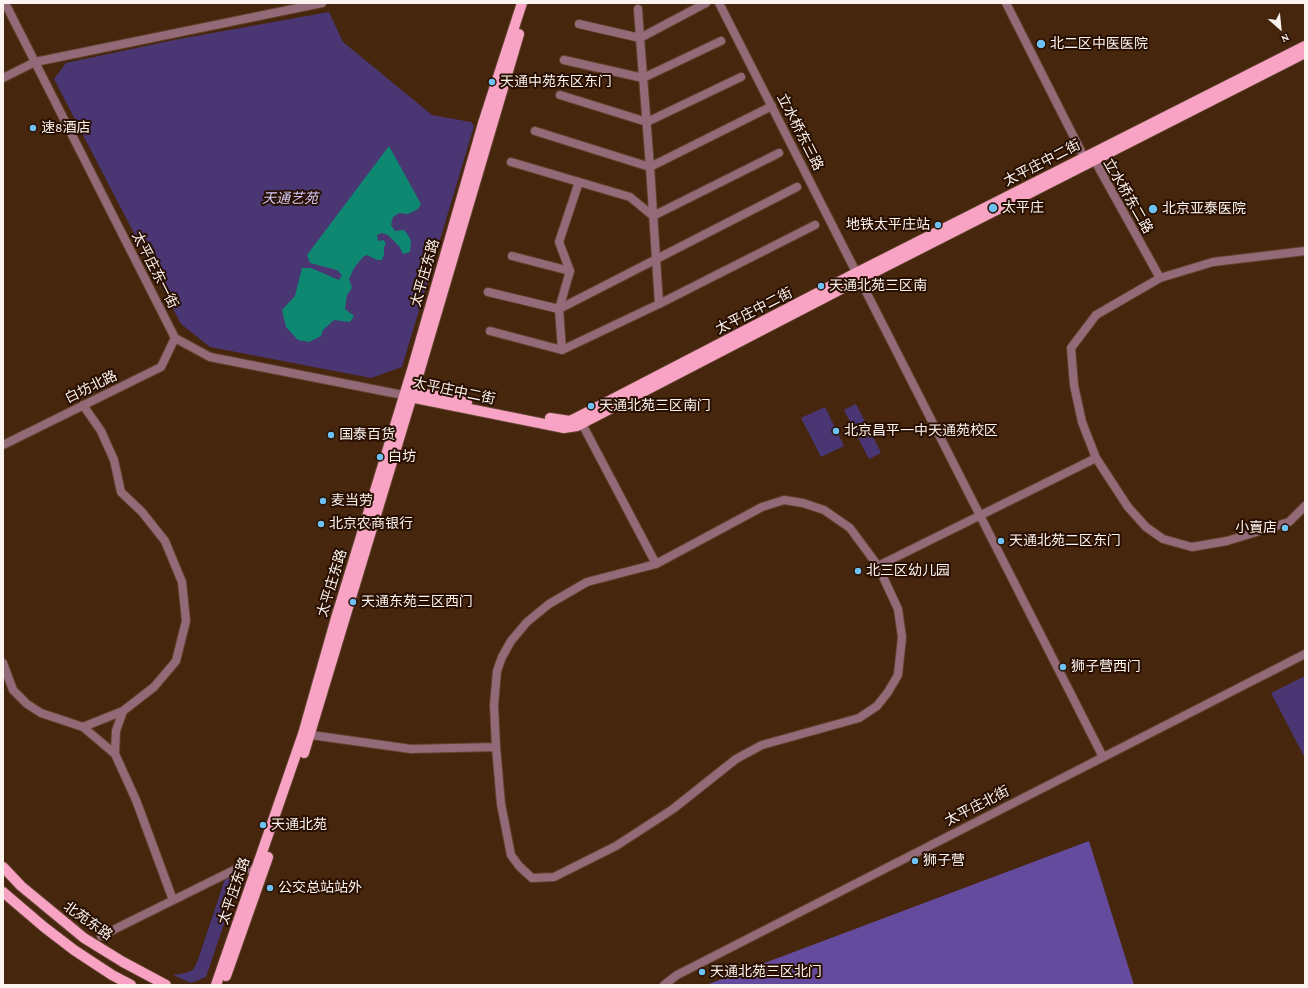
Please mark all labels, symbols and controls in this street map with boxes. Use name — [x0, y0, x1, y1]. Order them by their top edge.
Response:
north arrow — [1260, 8, 1300, 48]
text: N — [1279, 32, 1292, 46]
place label: 北二区中医医院 — [1050, 36, 1148, 52]
marker: 北二区中医医院 — [1035, 38, 1047, 50]
place label: 天通中苑东区东门 — [500, 74, 612, 90]
marker: 天通中苑东区东门 — [487, 77, 497, 87]
street label: 立水桥东三路 — [773, 91, 827, 173]
place label: 速8酒店 — [41, 120, 91, 136]
marker: 速8酒店 — [28, 123, 38, 133]
street label: 太平庄中二街 — [1001, 136, 1083, 190]
street label: 立水桥东二路 — [1100, 155, 1156, 237]
park label: 天通艺苑 — [262, 191, 318, 207]
place label: 太平庄 — [1002, 200, 1044, 216]
place label: 北京亚泰医院 — [1162, 201, 1246, 217]
marker: 太平庄 — [987, 202, 999, 214]
marker: 北京亚泰医院 — [1147, 203, 1159, 215]
place label: 地铁太平庄站 — [846, 217, 930, 233]
marker: 地铁太平庄站 — [933, 220, 943, 230]
street label: 太平庄东一街 — [128, 229, 182, 311]
street label: 太平庄东路 — [407, 237, 443, 309]
place label: 天通北苑三区南 — [829, 278, 927, 294]
marker: 天通北苑三区南 — [816, 281, 826, 291]
street label: 太平庄中二街 — [713, 284, 795, 338]
street label: 白坊北路 — [62, 367, 120, 407]
street label: 太平庄中二街 — [411, 374, 497, 408]
place label: 天通北苑三区南门 — [599, 398, 711, 414]
marker: 天通北苑三区南门 — [586, 401, 596, 411]
place label: 北京昌平一中天通苑校区 — [844, 423, 998, 439]
marker: 北京昌平一中天通苑校区 — [831, 426, 841, 436]
place label: 国泰百货 — [339, 427, 395, 443]
marker: 国泰百货 — [326, 430, 336, 440]
place label: 白坊 — [388, 449, 416, 465]
marker: 白坊 — [375, 452, 385, 462]
place label: 麦当劳 — [331, 493, 373, 509]
marker: 麦当劳 — [318, 496, 328, 506]
place label: 北京农商银行 — [329, 516, 413, 532]
marker: 北京农商银行 — [316, 519, 326, 529]
place label: 小賣店 — [1235, 520, 1277, 536]
marker: 小賣店 — [1280, 523, 1290, 533]
place label: 天通北苑二区东门 — [1009, 533, 1121, 549]
marker: 天通北苑二区东门 — [996, 536, 1006, 546]
street label: 太平庄东路 — [314, 547, 350, 619]
place label: 北三区幼儿园 — [866, 563, 950, 579]
marker: 北三区幼儿园 — [853, 566, 863, 576]
place label: 天通东苑三区西门 — [361, 594, 473, 610]
marker: 天通东苑三区西门 — [348, 597, 358, 607]
place label: 狮子营西门 — [1071, 659, 1141, 675]
marker: 狮子营西门 — [1058, 662, 1068, 672]
street label: 太平庄北街 — [942, 783, 1012, 829]
place label: 天通北苑 — [271, 817, 327, 833]
marker: 天通北苑 — [258, 820, 268, 830]
place label: 狮子营 — [923, 853, 965, 869]
street label: 太平庄东路 — [215, 855, 253, 927]
marker: 狮子营 — [910, 856, 920, 866]
place label: 公交总站站外 — [278, 880, 362, 896]
marker: 公交总站站外 — [265, 883, 275, 893]
street label: 北苑东路 — [60, 898, 116, 944]
place label: 天通北苑三区北门 — [710, 964, 822, 980]
marker: 天通北苑三区北门 — [697, 967, 707, 977]

